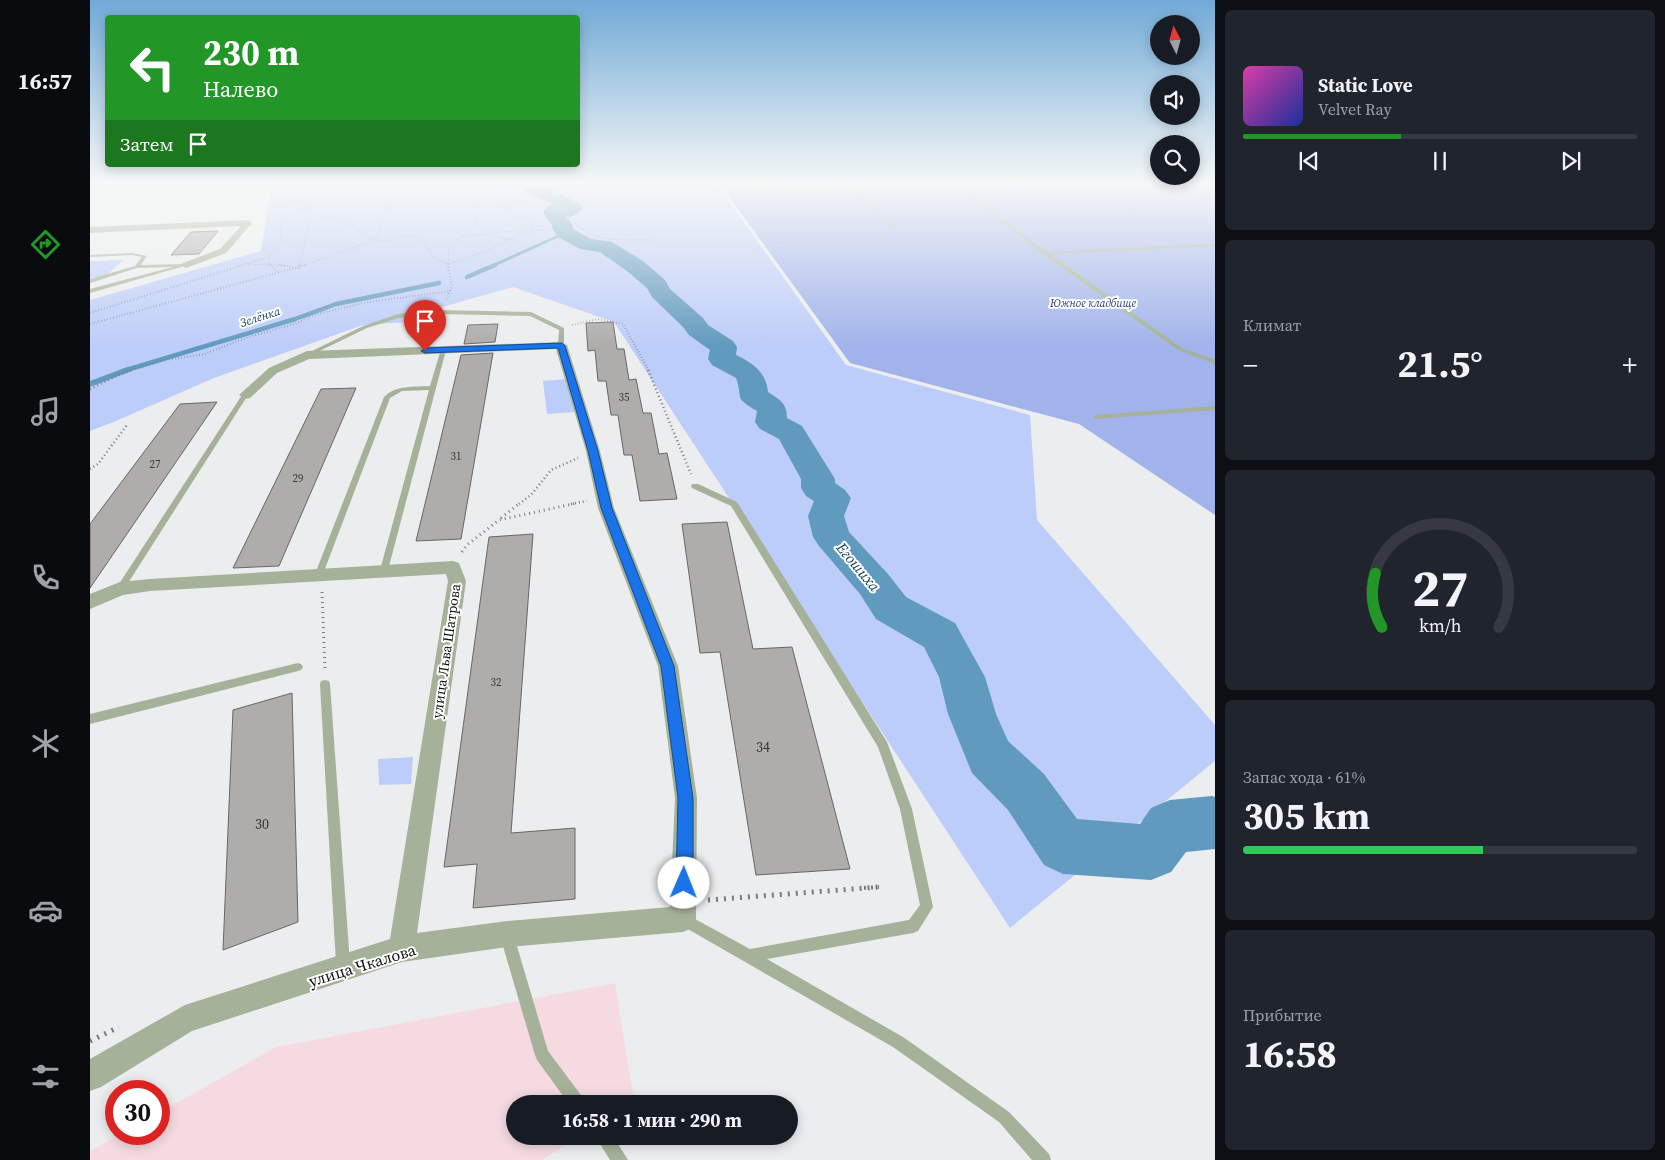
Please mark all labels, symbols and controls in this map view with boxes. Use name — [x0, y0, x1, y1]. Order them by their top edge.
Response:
north arrow — [1150, 15, 1200, 65]
map controls — [1150, 15, 1200, 185]
text: 230 m — [203, 29, 299, 77]
icon: left — [120, 35, 185, 100]
text: 16:57 — [18, 66, 72, 96]
text: Static Love — [1318, 72, 1413, 98]
text: Налево — [203, 74, 278, 104]
button: sound — [1150, 75, 1200, 125]
text: Velvet Ray — [1318, 98, 1392, 120]
icon: arrive — [184, 130, 212, 158]
text: Затем — [120, 131, 174, 157]
button: search — [1150, 135, 1200, 185]
icon: previous — [1295, 147, 1323, 175]
icon: pause — [1426, 147, 1454, 175]
icon: next — [1557, 147, 1585, 175]
icon: directions — [28, 227, 63, 262]
park label: Южное кладбище — [1049, 296, 1136, 311]
pin — [404, 300, 446, 351]
water label: Зелёнка — [238, 303, 283, 331]
icon: arrive — [411, 307, 439, 335]
text: Климат — [1243, 314, 1301, 336]
text: 21.5° — [1397, 338, 1483, 390]
text: − — [1243, 346, 1258, 384]
text: + — [1622, 346, 1637, 384]
house number: 35 — [619, 390, 630, 405]
icon: music — [28, 394, 63, 429]
house number: 31 — [451, 449, 462, 464]
house number: 27 — [150, 457, 161, 472]
house number: 29 — [293, 471, 304, 486]
water label: Егошиха — [831, 537, 885, 596]
text: 27 — [1412, 552, 1468, 623]
icon: phone — [28, 560, 63, 595]
street label: улица Льва Шатрова — [427, 581, 465, 720]
text: km/h — [1419, 613, 1462, 638]
house number: 32 — [491, 675, 502, 690]
icon: climate — [28, 726, 63, 761]
house number: 34 — [756, 737, 770, 757]
text: Запас хода · 61% — [1243, 766, 1366, 788]
text: 305 km — [1243, 790, 1370, 842]
house number: 30 — [255, 814, 269, 834]
position arrow — [657, 856, 709, 908]
icon: car — [28, 893, 63, 928]
street label: улица Чкалова — [306, 938, 419, 992]
text: Прибытие — [1243, 1004, 1322, 1026]
text: 16:58 — [1243, 1028, 1337, 1080]
icon: filters — [28, 1059, 63, 1094]
speed limit sign: 30 — [105, 1080, 170, 1145]
text: 16:58 · 1 мин · 290 m — [562, 1107, 742, 1133]

